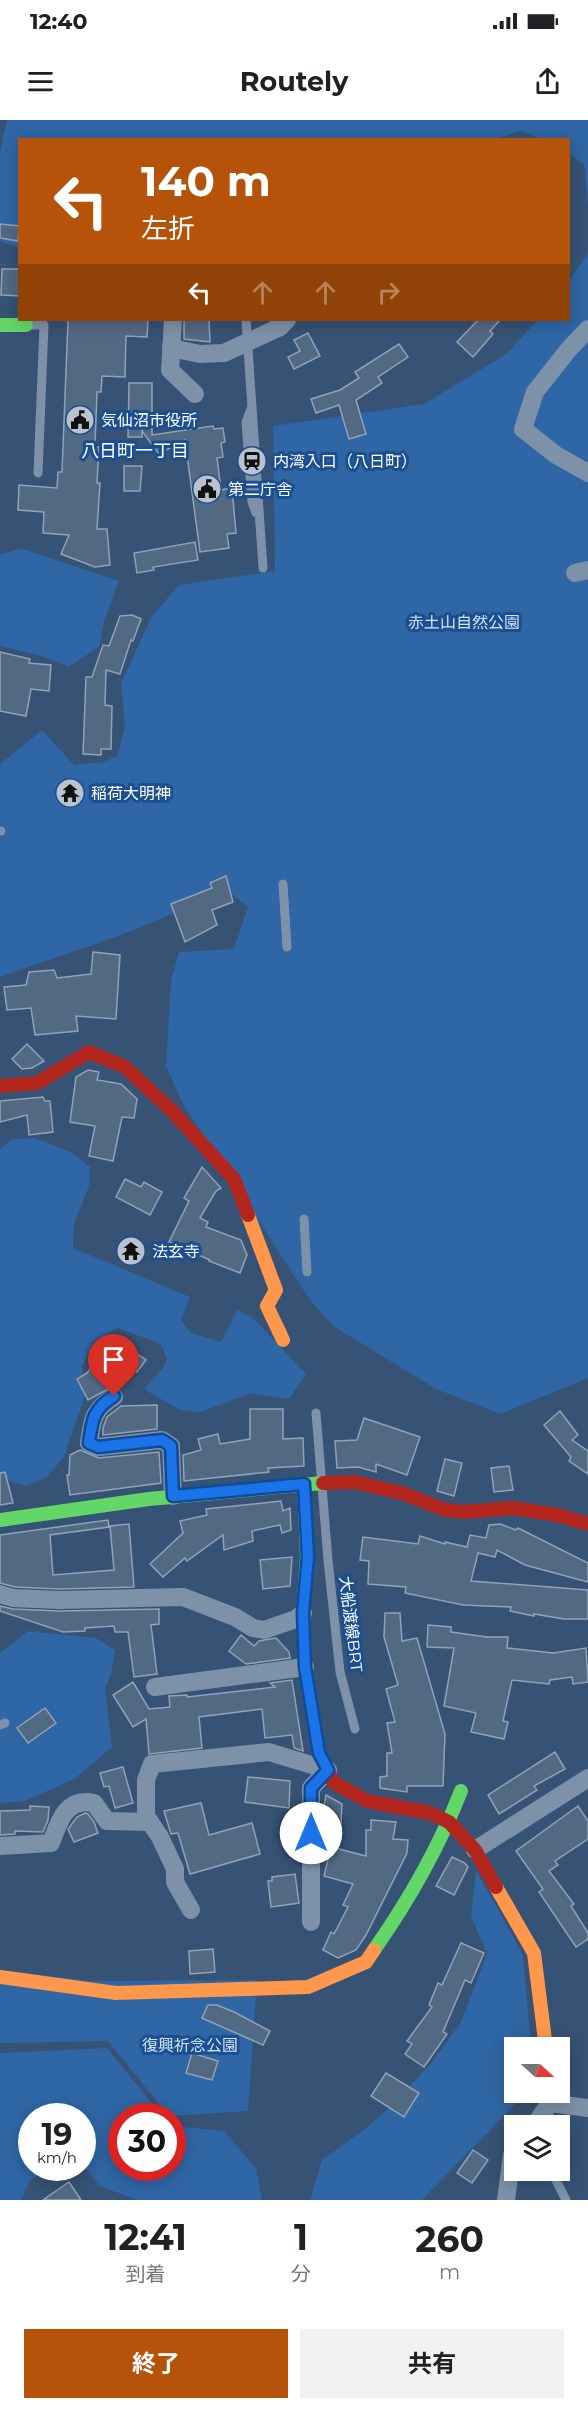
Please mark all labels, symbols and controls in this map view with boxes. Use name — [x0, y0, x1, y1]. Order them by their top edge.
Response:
text: 12:40 — [30, 8, 87, 35]
icon: menu — [24, 65, 57, 98]
text: Routely — [240, 65, 348, 98]
icon: share — [531, 65, 564, 98]
text: 140 m — [141, 155, 271, 207]
icon: left — [42, 162, 120, 240]
text: 左折 — [141, 212, 195, 245]
icon: left — [183, 276, 216, 309]
icon: ahead — [246, 276, 279, 309]
icon: ahead — [309, 276, 342, 309]
icon: right — [372, 276, 405, 309]
public building icon: 気仙沼市役所 — [64, 404, 96, 436]
place label: 気仙沼市役所 — [101, 411, 197, 430]
district label: 八日町一丁目 — [81, 440, 189, 462]
station icon: 内湾入口（八日町） — [236, 445, 268, 477]
place label: 内湾入口（八日町） — [273, 452, 417, 471]
public building icon: 第二庁舎 — [191, 473, 223, 505]
place label: 第二庁舎 — [228, 480, 292, 499]
park label: 赤土山自然公園 — [408, 613, 520, 632]
temple icon: 稲荷大明神 — [54, 777, 86, 809]
place label: 稲荷大明神 — [91, 784, 171, 803]
temple icon: 法玄寺 — [115, 1235, 147, 1267]
place label: 法玄寺 — [152, 1242, 200, 1261]
pin — [88, 1334, 139, 1396]
icon: arrive — [97, 1343, 130, 1376]
street label: 大船渡線BRT — [336, 1575, 366, 1674]
position arrow — [279, 1801, 343, 1865]
park label: 復興祈念公園 — [142, 2036, 238, 2055]
north arrow — [504, 2037, 570, 2103]
map controls — [504, 2037, 570, 2181]
speed limit sign: 30 — [108, 2103, 186, 2181]
button: layers — [504, 2115, 570, 2181]
text: 19 — [42, 2116, 72, 2153]
text: km/h — [37, 2148, 77, 2167]
text: 12:41 — [104, 2215, 187, 2259]
text: 1 — [294, 2215, 308, 2259]
text: 260 — [415, 2217, 484, 2261]
text: m — [439, 2260, 460, 2284]
text: 到着 — [126, 2262, 166, 2286]
text: 分 — [291, 2262, 311, 2286]
button: 終了 — [24, 2329, 288, 2398]
button: 共有 — [300, 2329, 564, 2398]

